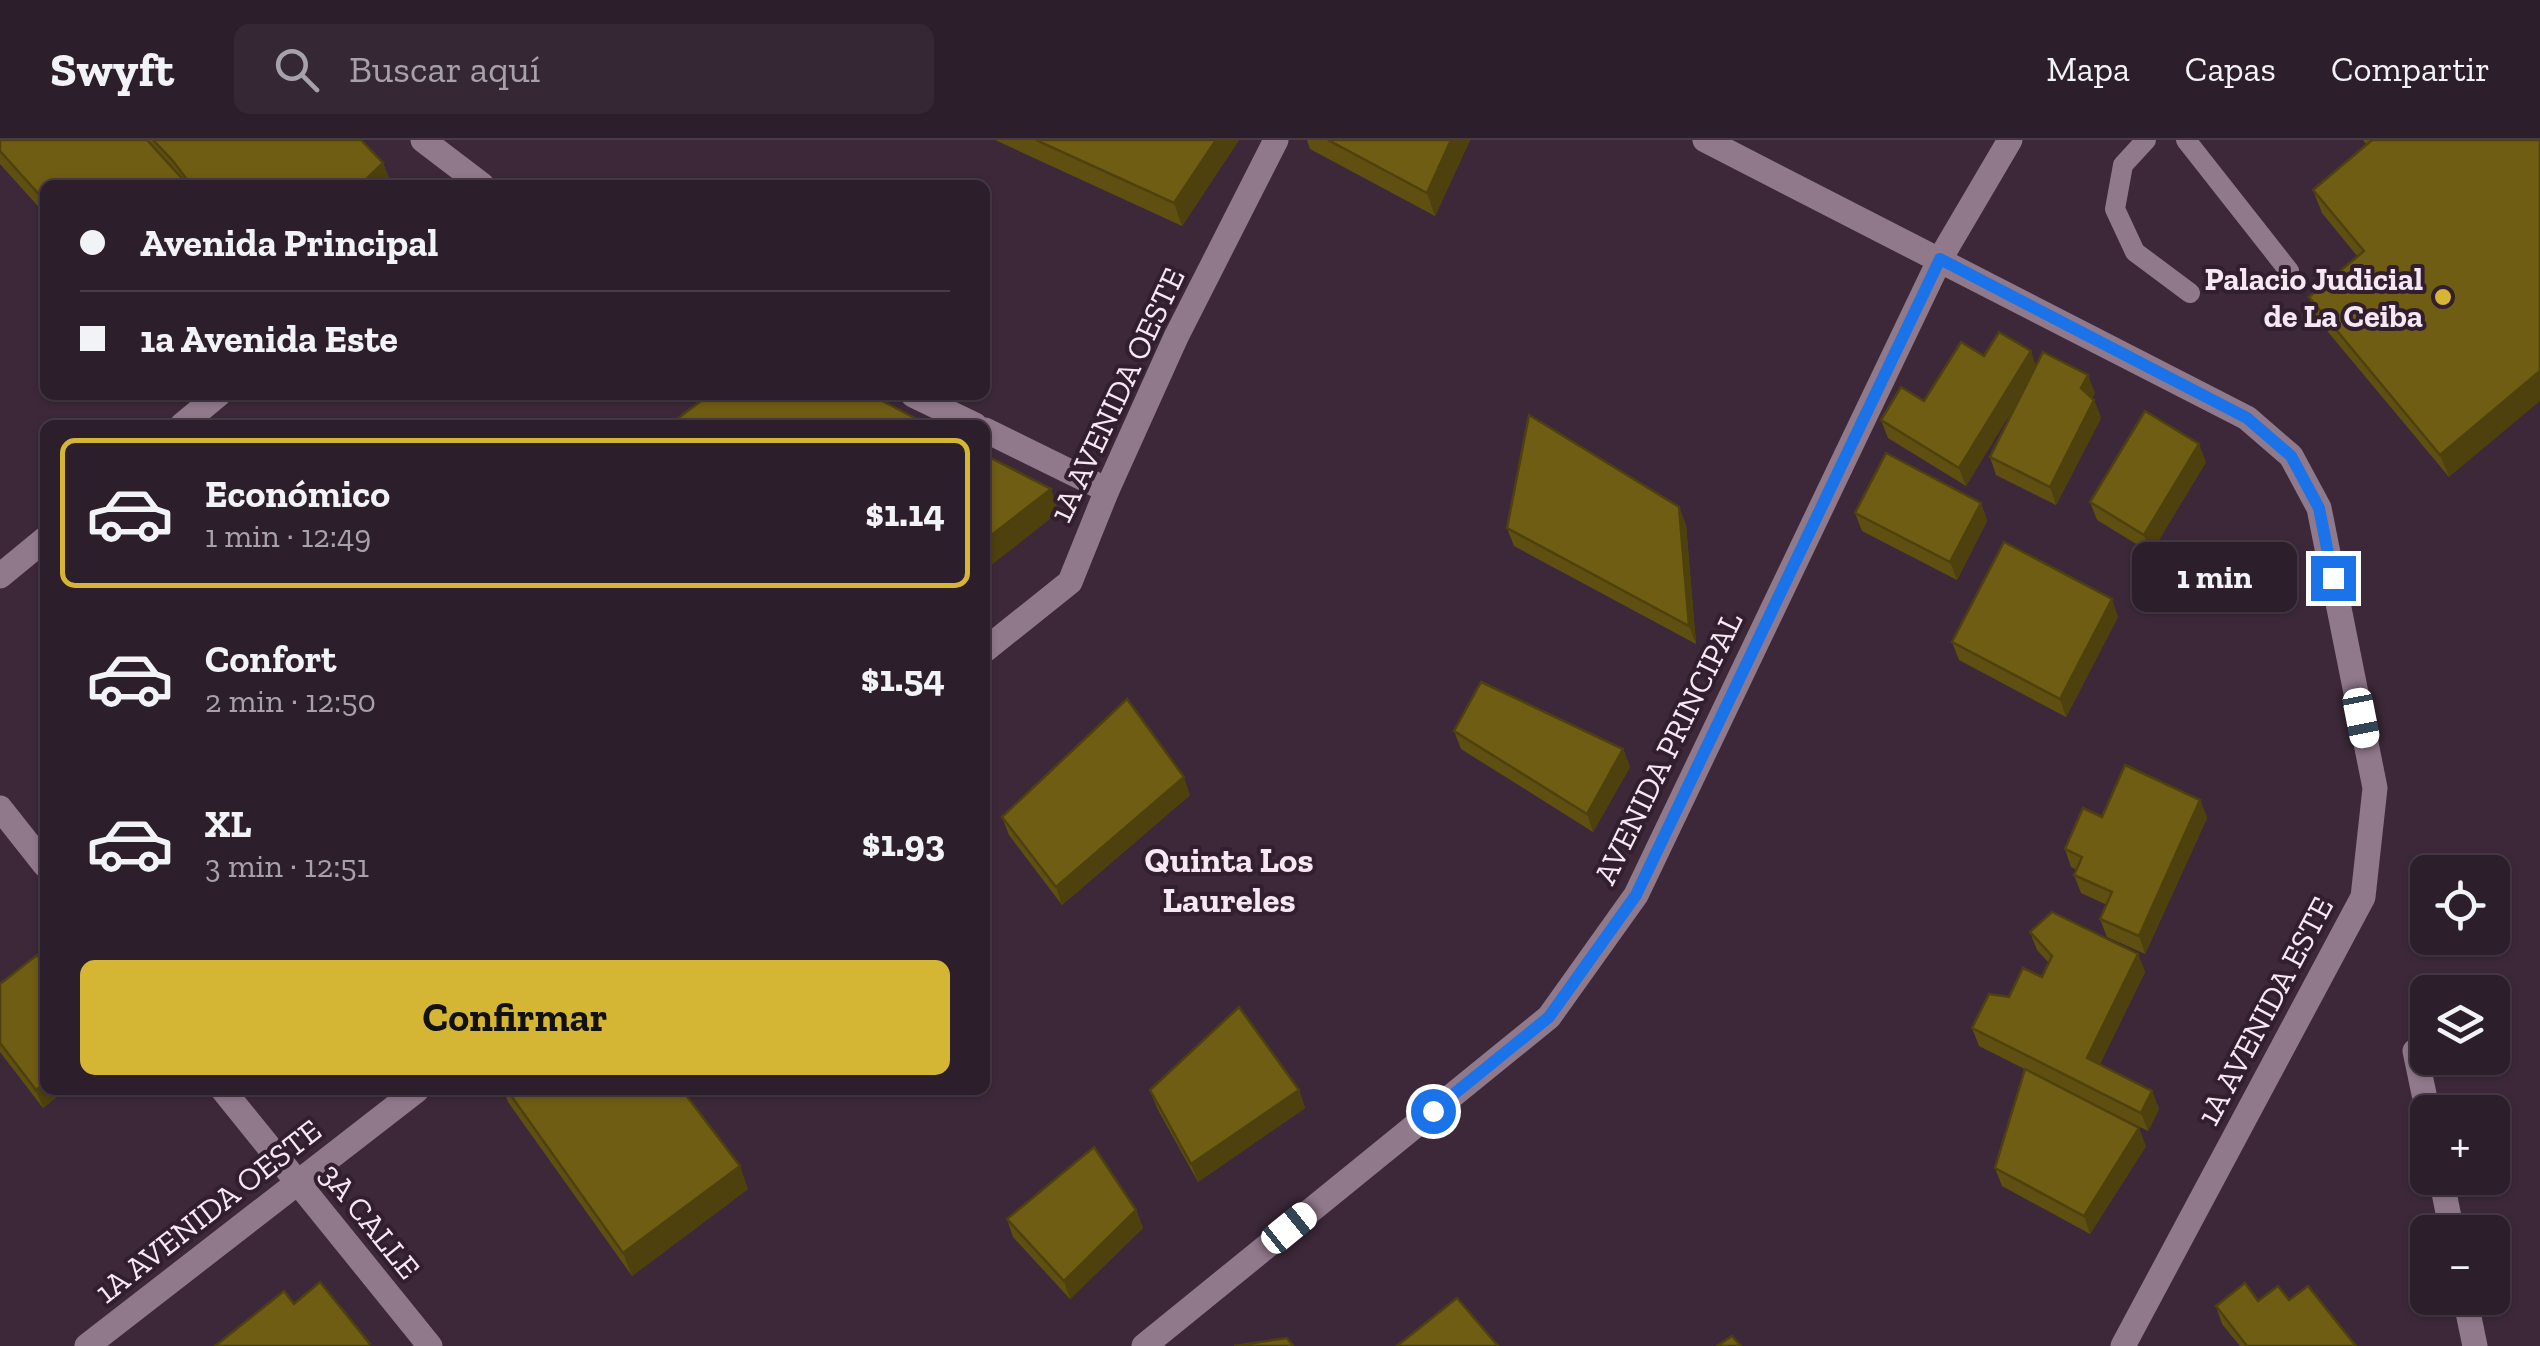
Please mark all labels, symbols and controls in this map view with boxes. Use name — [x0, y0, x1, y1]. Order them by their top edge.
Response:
search box — [234, 24, 934, 114]
text: Swyft — [50, 41, 174, 98]
icon: search — [269, 42, 324, 97]
text: Buscar aquí — [349, 46, 540, 92]
text: Mapa — [2046, 48, 2130, 90]
text: Capas — [2185, 48, 2276, 90]
text: Compartir — [2331, 48, 2490, 90]
text: Avenida Principal — [140, 220, 438, 266]
place label: Palacio Judicial de La Ceiba — [2204, 260, 2423, 335]
street label: 1A AVENIDA OESTE — [1041, 262, 1193, 528]
marker: Palacio Judicial de La Ceiba — [2432, 286, 2454, 308]
text: 1a Avenida Este — [140, 316, 398, 362]
icon: car — [85, 468, 175, 558]
text: Económico — [205, 471, 390, 517]
text: $1.14 — [865, 490, 945, 536]
text: 1 min · 12:49 — [205, 517, 371, 555]
callout: 1 min — [2133, 543, 2298, 613]
route end — [2311, 556, 2356, 601]
text: 1 min — [2177, 558, 2252, 596]
street label: AVENIDA PRINCIPAL — [1586, 606, 1750, 890]
icon: car — [85, 633, 175, 723]
text: Confort — [205, 636, 336, 682]
text: $1.54 — [861, 655, 945, 701]
text: 2 min · 12:50 — [205, 682, 376, 720]
car — [2341, 686, 2381, 750]
icon: car — [85, 798, 175, 888]
text: XL — [205, 801, 252, 847]
text: $1.93 — [862, 820, 945, 866]
district label: Quinta Los Laureles — [1145, 839, 1313, 921]
text: 3 min · 12:51 — [205, 847, 369, 885]
map controls — [2410, 855, 2510, 1315]
button: locate — [2410, 855, 2510, 955]
street label: 1A AVENIDA ESTE — [2189, 890, 2341, 1132]
button: Confirmar — [80, 960, 950, 1075]
button: layers — [2410, 975, 2510, 1075]
route start — [1411, 1089, 1456, 1134]
button: + — [2410, 1095, 2510, 1195]
street label: 1A AVENIDA OESTE — [87, 1111, 329, 1311]
street label: 3A CALLE — [312, 1156, 428, 1286]
car — [1256, 1197, 1322, 1259]
button: − — [2410, 1215, 2510, 1315]

